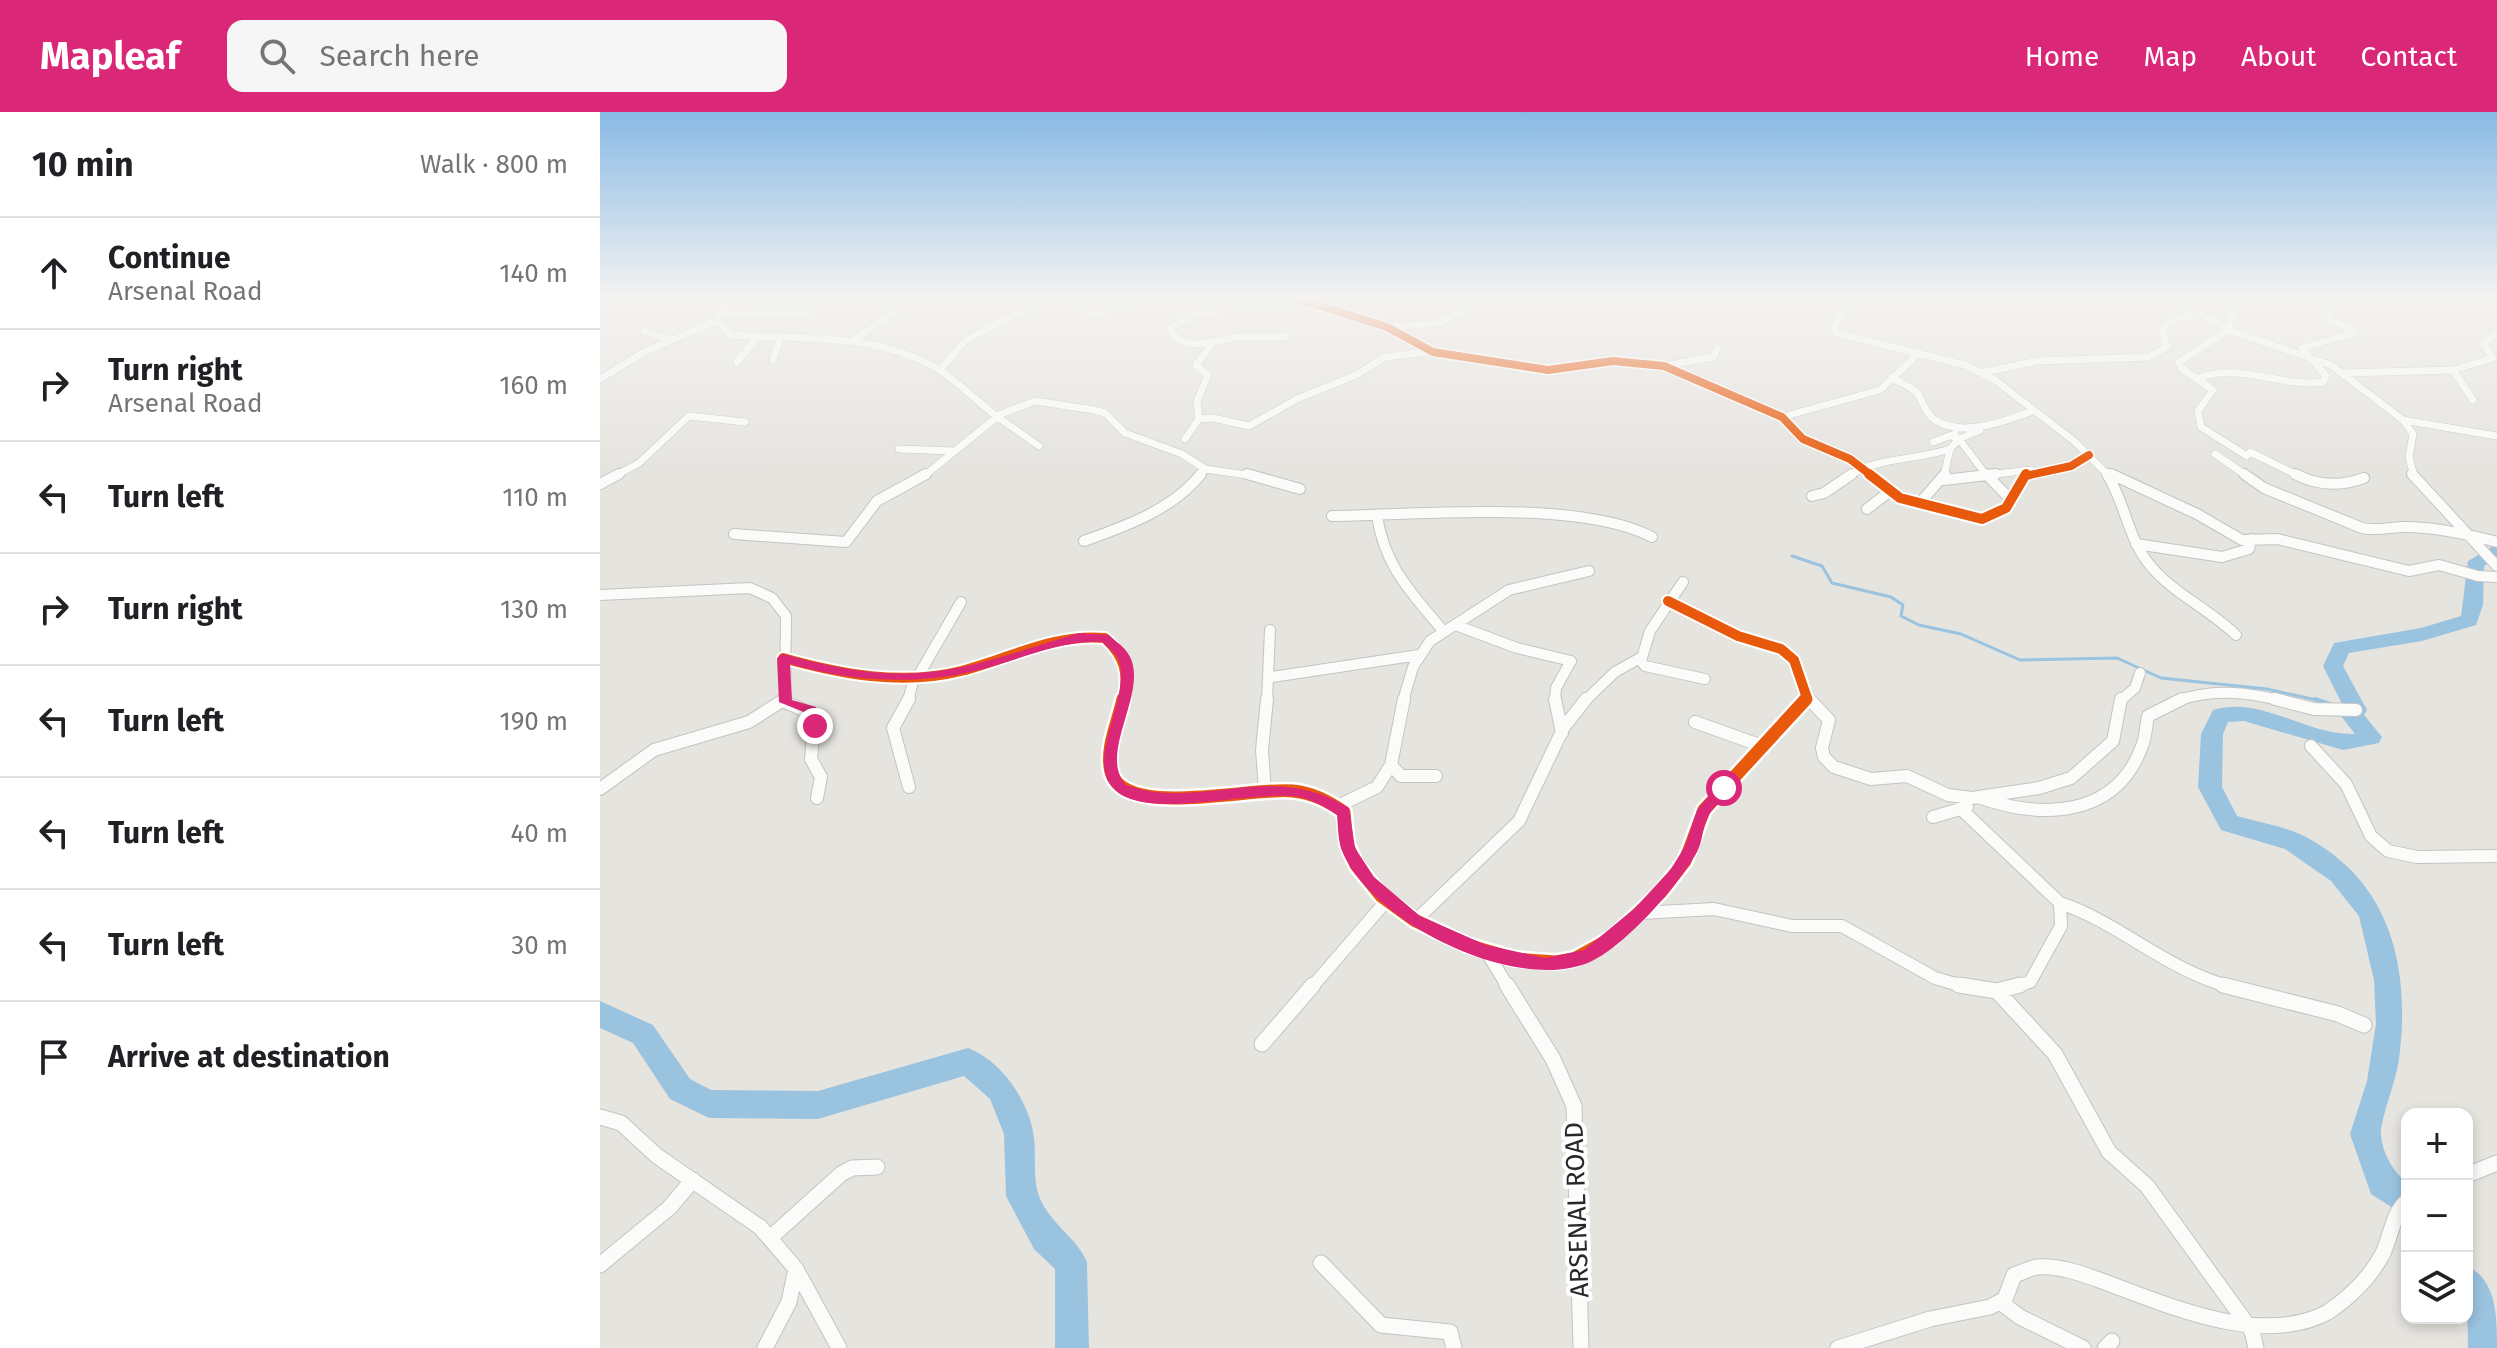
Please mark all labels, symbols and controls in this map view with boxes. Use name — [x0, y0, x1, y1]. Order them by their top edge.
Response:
search box — [227, 20, 787, 92]
text: Mapleaf — [40, 33, 179, 79]
icon: search — [255, 34, 299, 78]
text: Search here — [319, 38, 480, 74]
text: Home — [2025, 40, 2099, 73]
text: Map — [2143, 40, 2197, 73]
text: About — [2241, 40, 2316, 73]
text: Contact — [2360, 40, 2457, 73]
text: 10 min — [32, 144, 134, 185]
text: Walk · 800 m — [420, 149, 568, 180]
text: Continue — [108, 240, 231, 276]
icon: ahead — [32, 251, 76, 295]
text: 140 m — [499, 258, 568, 289]
text: Arsenal Road — [108, 276, 262, 307]
text: Turn right — [108, 352, 243, 388]
icon: right — [32, 363, 76, 407]
text: 160 m — [499, 370, 568, 401]
text: Arsenal Road — [108, 388, 262, 419]
icon: left — [32, 475, 76, 519]
text: Turn left — [108, 479, 224, 515]
text: 110 m — [502, 482, 568, 513]
icon: right — [32, 587, 76, 631]
text: Turn right — [108, 591, 243, 627]
text: 130 m — [500, 594, 568, 625]
icon: left — [32, 699, 76, 743]
text: Turn left — [108, 703, 224, 739]
text: 190 m — [499, 706, 568, 737]
route end — [797, 708, 833, 744]
route start — [1706, 770, 1742, 806]
icon: left — [32, 811, 76, 855]
text: Turn left — [108, 815, 224, 851]
text: 40 m — [510, 818, 568, 849]
icon: left — [32, 923, 76, 967]
text: Turn left — [108, 927, 224, 963]
text: 30 m — [511, 930, 568, 961]
icon: arrive — [32, 1035, 76, 1079]
text: Arrive at destination — [108, 1039, 390, 1075]
map controls — [2401, 1108, 2473, 1324]
button: + — [2401, 1108, 2473, 1180]
street label: ARSENAL ROAD — [1558, 1122, 1596, 1298]
button: − — [2401, 1180, 2473, 1252]
button: layers — [2401, 1252, 2473, 1324]

